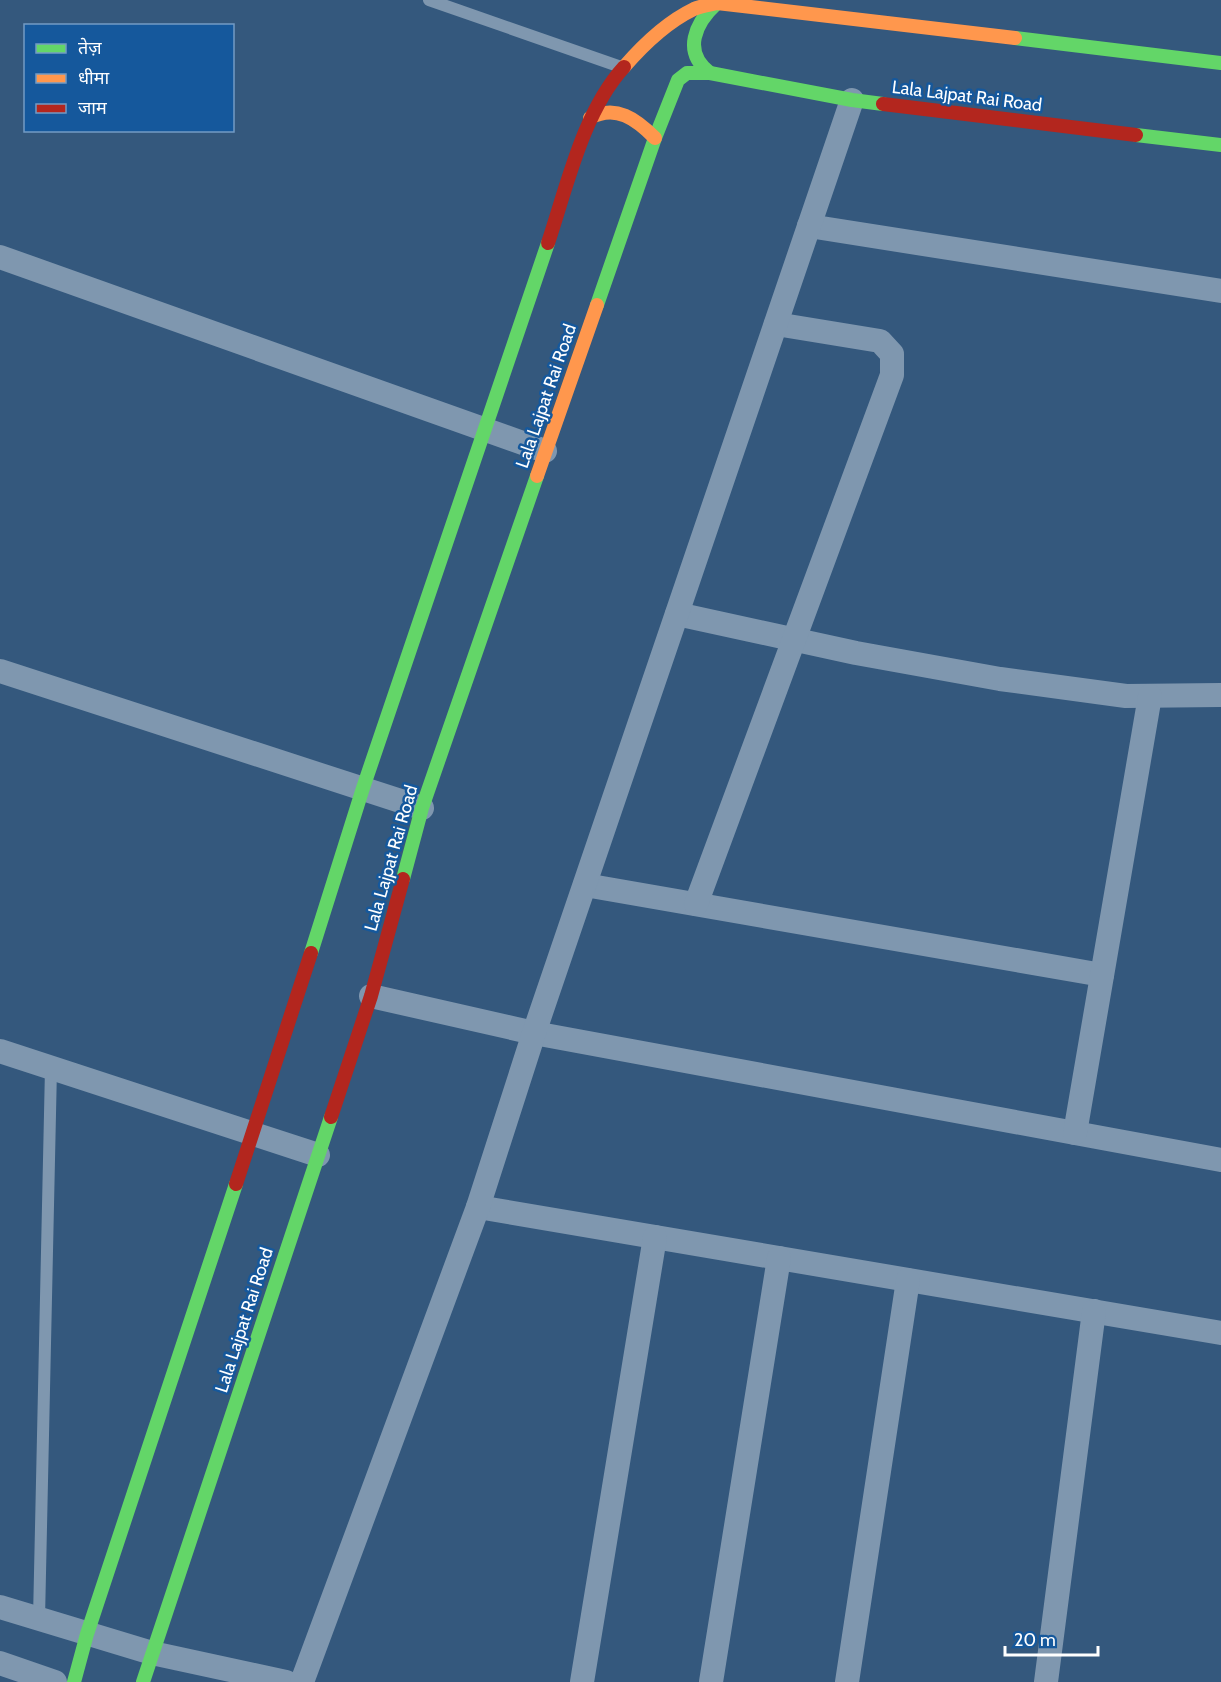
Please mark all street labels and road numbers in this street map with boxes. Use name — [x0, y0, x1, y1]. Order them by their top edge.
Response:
street label: Lala Lajpat Rai Road — [891, 76, 1043, 116]
street label: Lala Lajpat Rai Road — [511, 321, 581, 471]
street label: Lala Lajpat Rai Road — [360, 782, 422, 934]
street label: Lala Lajpat Rai Road — [210, 1245, 278, 1395]

